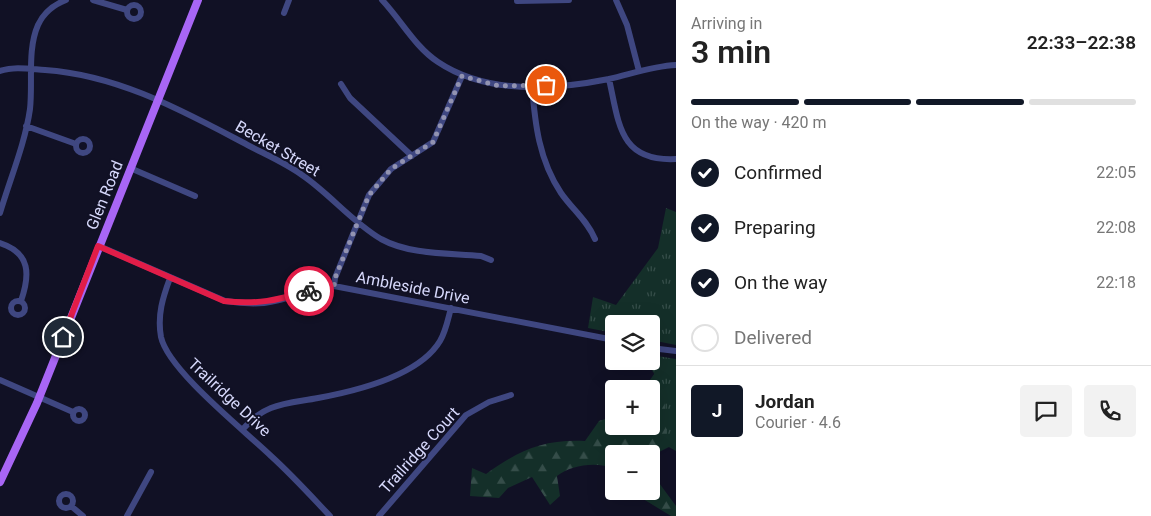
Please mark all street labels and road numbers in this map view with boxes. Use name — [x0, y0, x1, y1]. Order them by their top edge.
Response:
street label: Becket Street — [232, 117, 324, 180]
street label: Glen Road — [82, 158, 127, 232]
street label: Ambleside Drive — [354, 267, 471, 308]
street label: Trailridge Drive — [184, 354, 275, 441]
street label: Trailridge Court — [376, 403, 463, 497]

